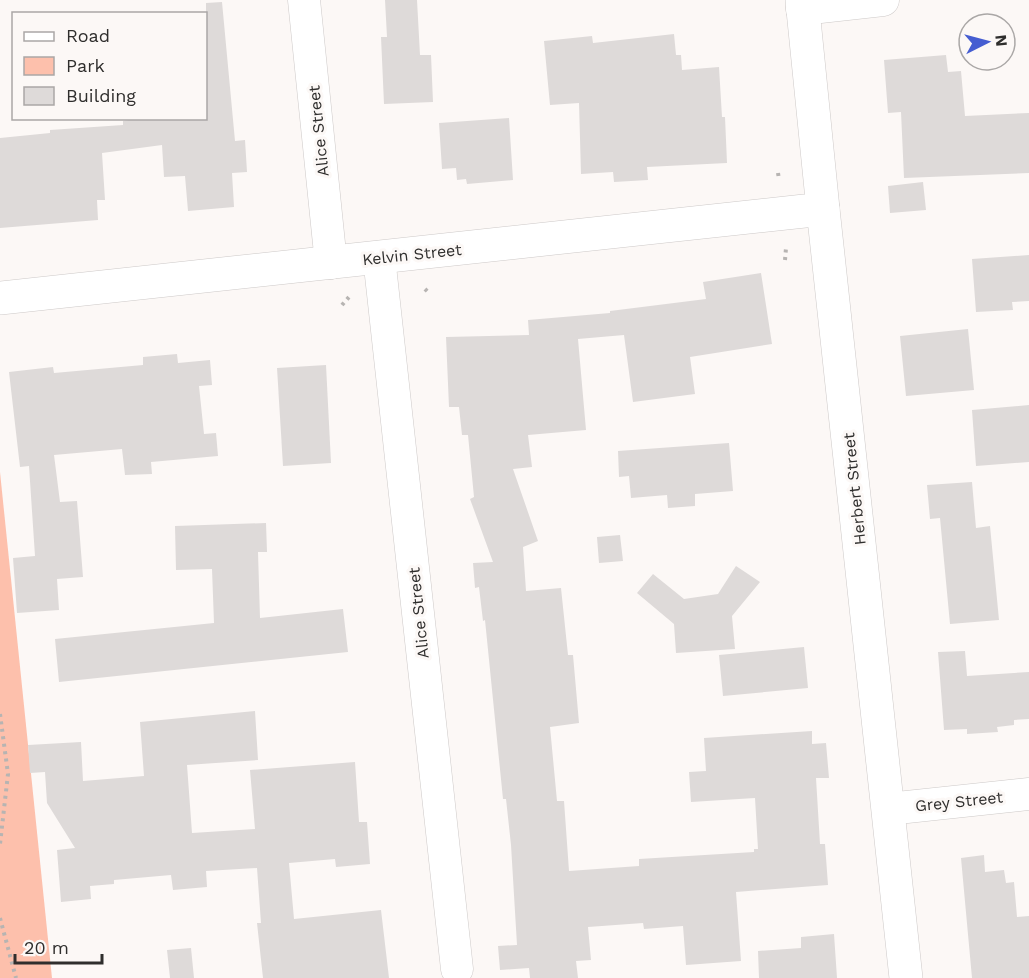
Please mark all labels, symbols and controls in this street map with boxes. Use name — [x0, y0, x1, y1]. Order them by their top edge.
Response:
legend — [12, 12, 207, 120]
north arrow — [957, 12, 1017, 72]
text: Road — [66, 25, 110, 46]
text: N — [991, 34, 1011, 47]
text: Park — [66, 55, 105, 76]
street label: Alice Street — [304, 84, 333, 177]
text: Building — [66, 85, 136, 106]
street label: Kelvin Street — [361, 240, 463, 269]
street label: Herbert Street — [839, 431, 870, 546]
street label: Alice Street — [404, 566, 433, 659]
street label: Grey Street — [914, 787, 1004, 816]
scale bar — [15, 927, 102, 965]
text: 20 m — [24, 937, 69, 958]

